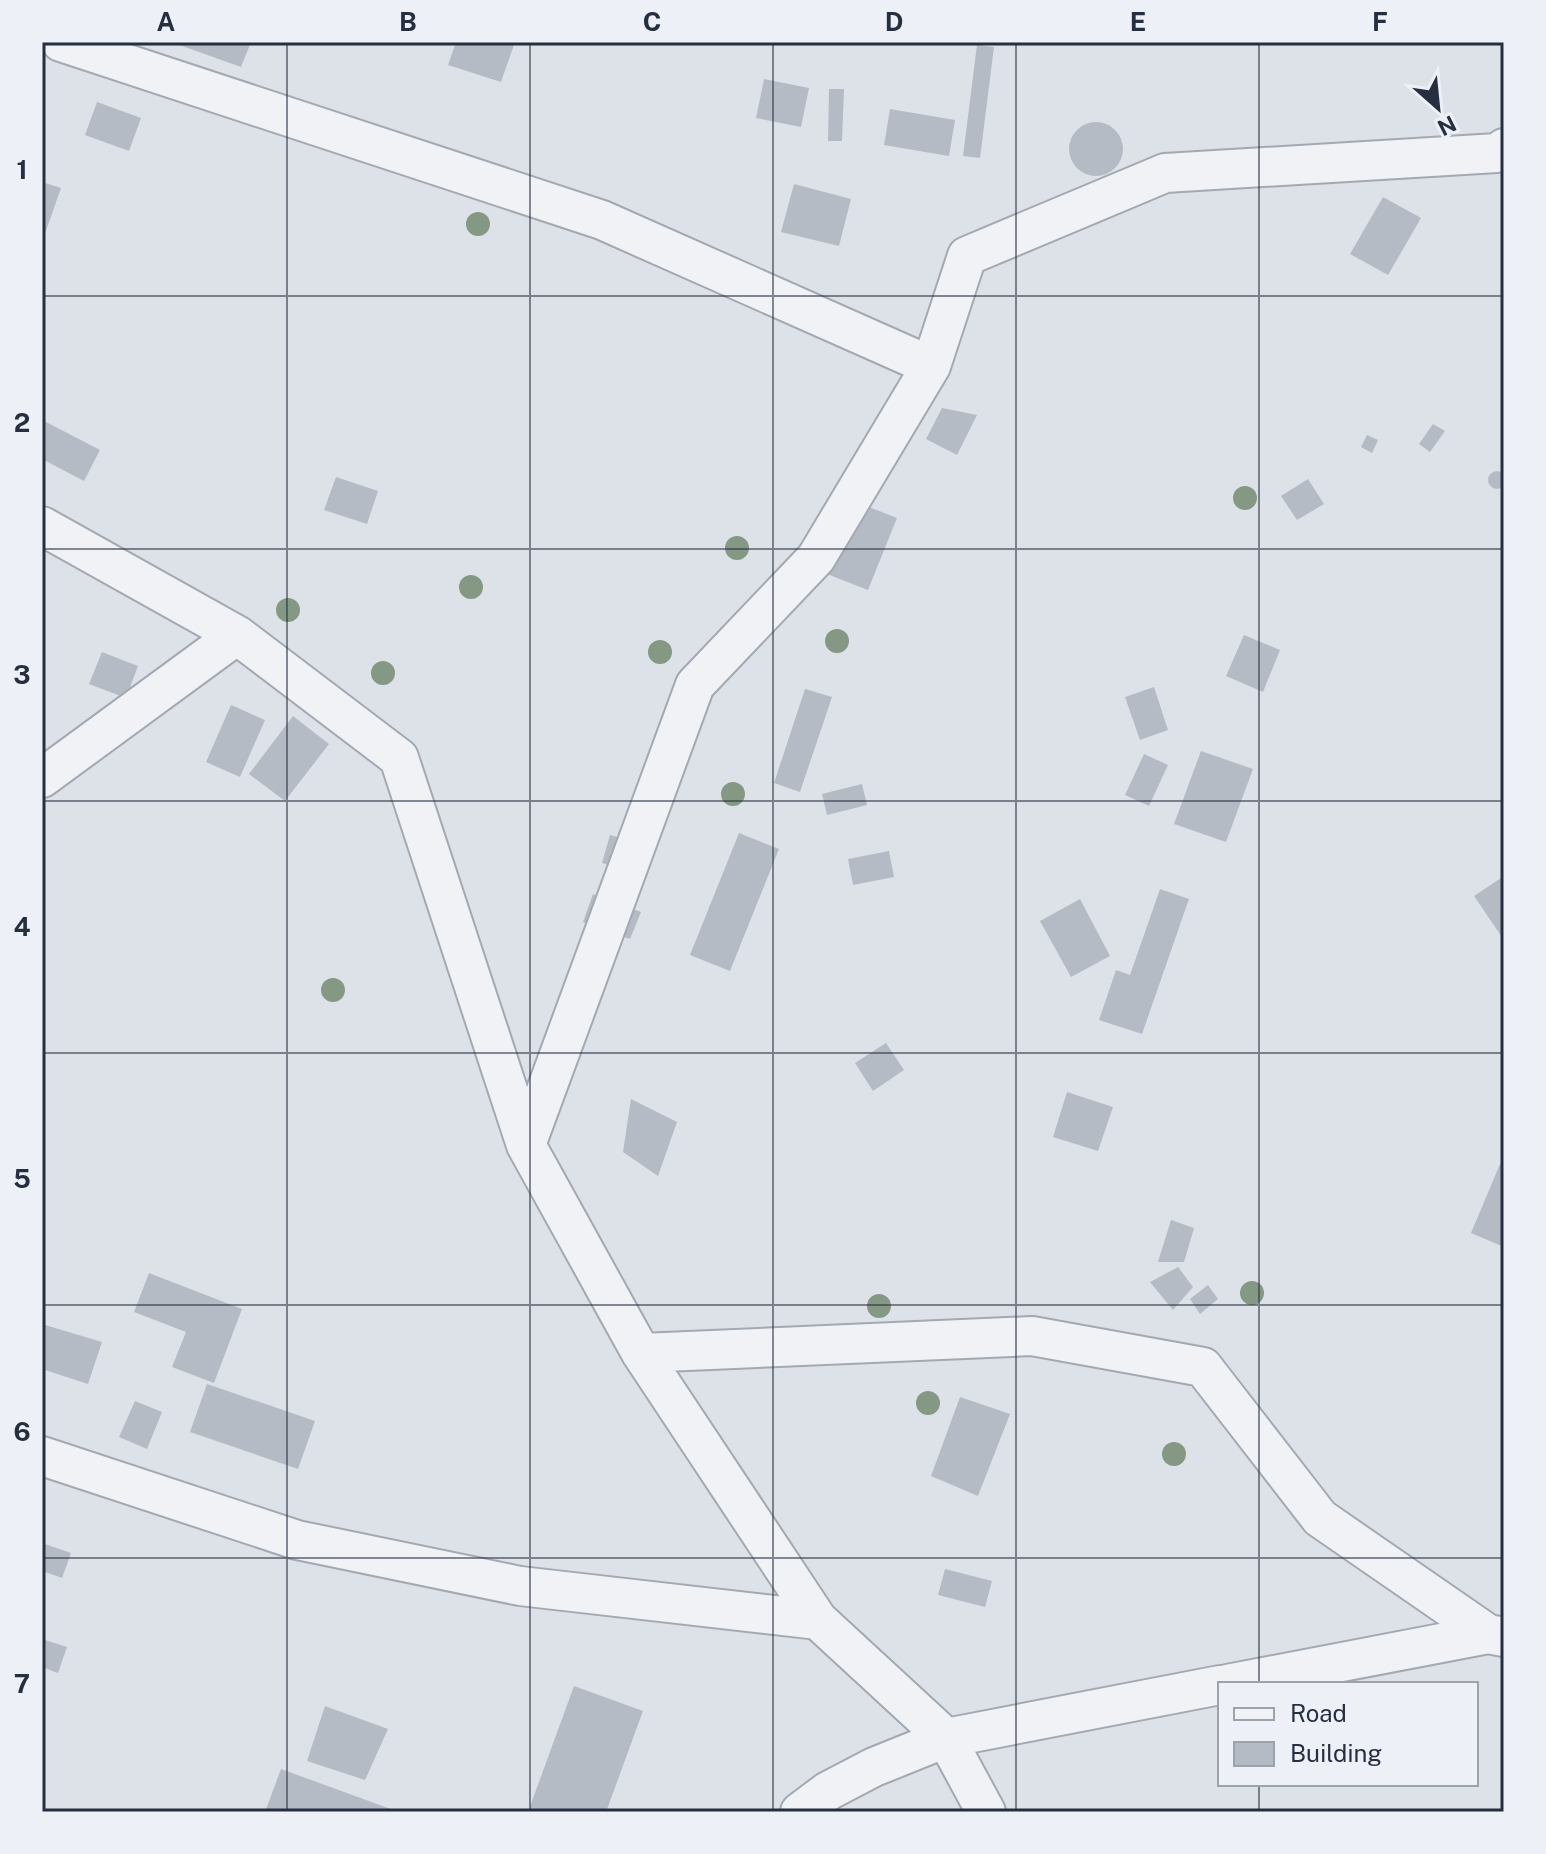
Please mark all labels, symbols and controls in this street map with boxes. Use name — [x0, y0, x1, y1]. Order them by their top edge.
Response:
text: A — [157, 6, 176, 37]
text: B — [399, 6, 417, 37]
text: C — [643, 6, 661, 37]
text: D — [885, 6, 903, 37]
text: E — [1130, 6, 1146, 37]
text: F — [1372, 6, 1388, 37]
north arrow — [1398, 68, 1478, 148]
text: N — [1434, 110, 1461, 141]
text: 1 — [16, 154, 28, 185]
text: 2 — [14, 407, 30, 438]
text: 3 — [13, 659, 31, 690]
text: 4 — [13, 911, 31, 942]
text: 5 — [13, 1163, 31, 1194]
text: 6 — [13, 1416, 31, 1447]
text: 7 — [14, 1668, 30, 1699]
legend — [1218, 1682, 1478, 1786]
text: Road — [1290, 1699, 1347, 1727]
text: Building — [1290, 1739, 1382, 1767]

